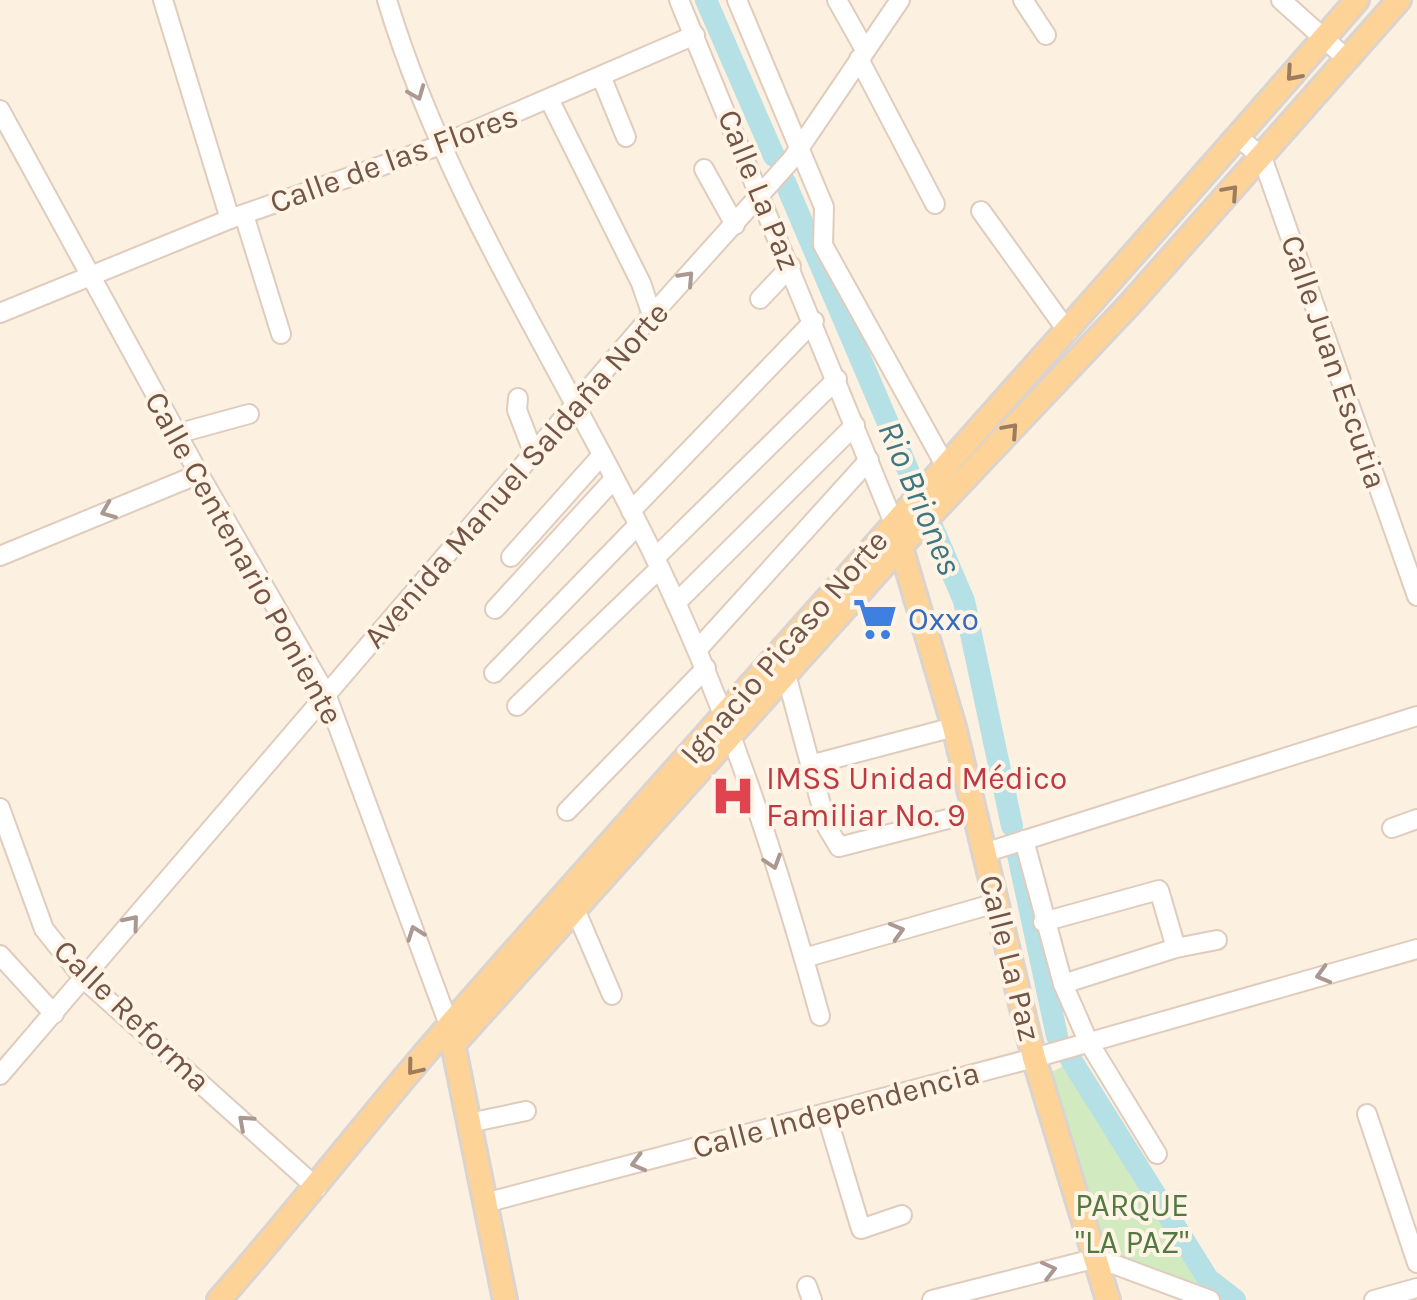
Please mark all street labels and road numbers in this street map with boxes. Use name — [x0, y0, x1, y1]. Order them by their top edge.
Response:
street label: Calle de las Flores — [265, 97, 523, 221]
street label: Calle La Paz — [710, 104, 808, 276]
street label: Calle Juan Escutia — [1273, 230, 1395, 494]
street label: Avenida Manuel Saldaña Norte — [356, 295, 676, 655]
street label: Calle Centenario Poniente — [137, 385, 351, 731]
street label: Ignacio Picaso Norte — [672, 522, 896, 772]
street label: Calle La Paz — [972, 871, 1048, 1045]
street label: Calle Reforma — [46, 932, 218, 1100]
street label: Calle Independencia — [688, 1054, 984, 1166]

